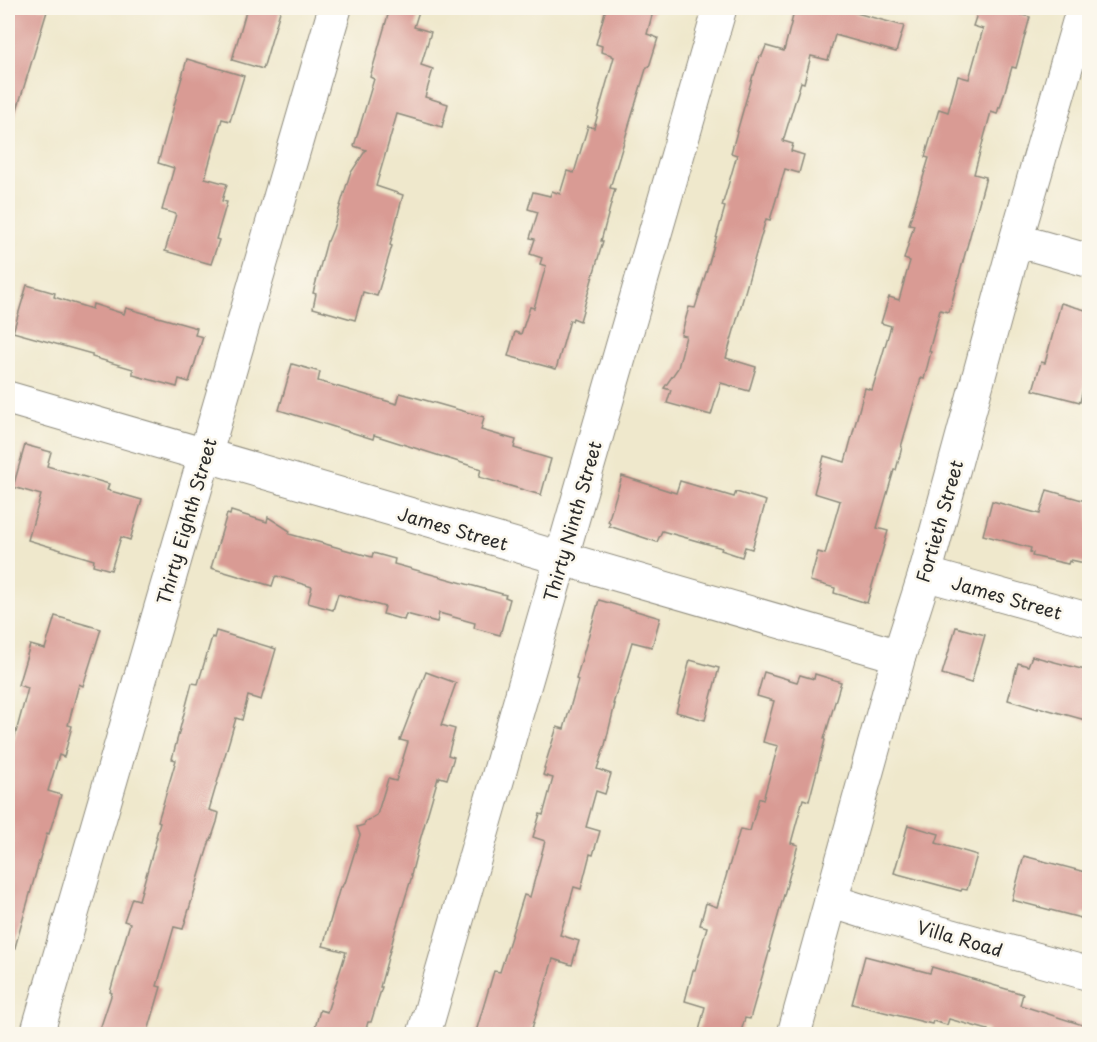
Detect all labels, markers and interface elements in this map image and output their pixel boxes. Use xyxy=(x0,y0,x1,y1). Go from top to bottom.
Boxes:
street label: Thirty Eighth Street xyxy=(149,435,223,607)
street label: Thirty Ninth Street xyxy=(536,438,608,604)
street label: Fortieth Street xyxy=(909,457,969,585)
street label: James Street xyxy=(395,499,511,557)
street label: James Street xyxy=(949,568,1065,626)
street label: Villa Road xyxy=(914,913,1006,963)

